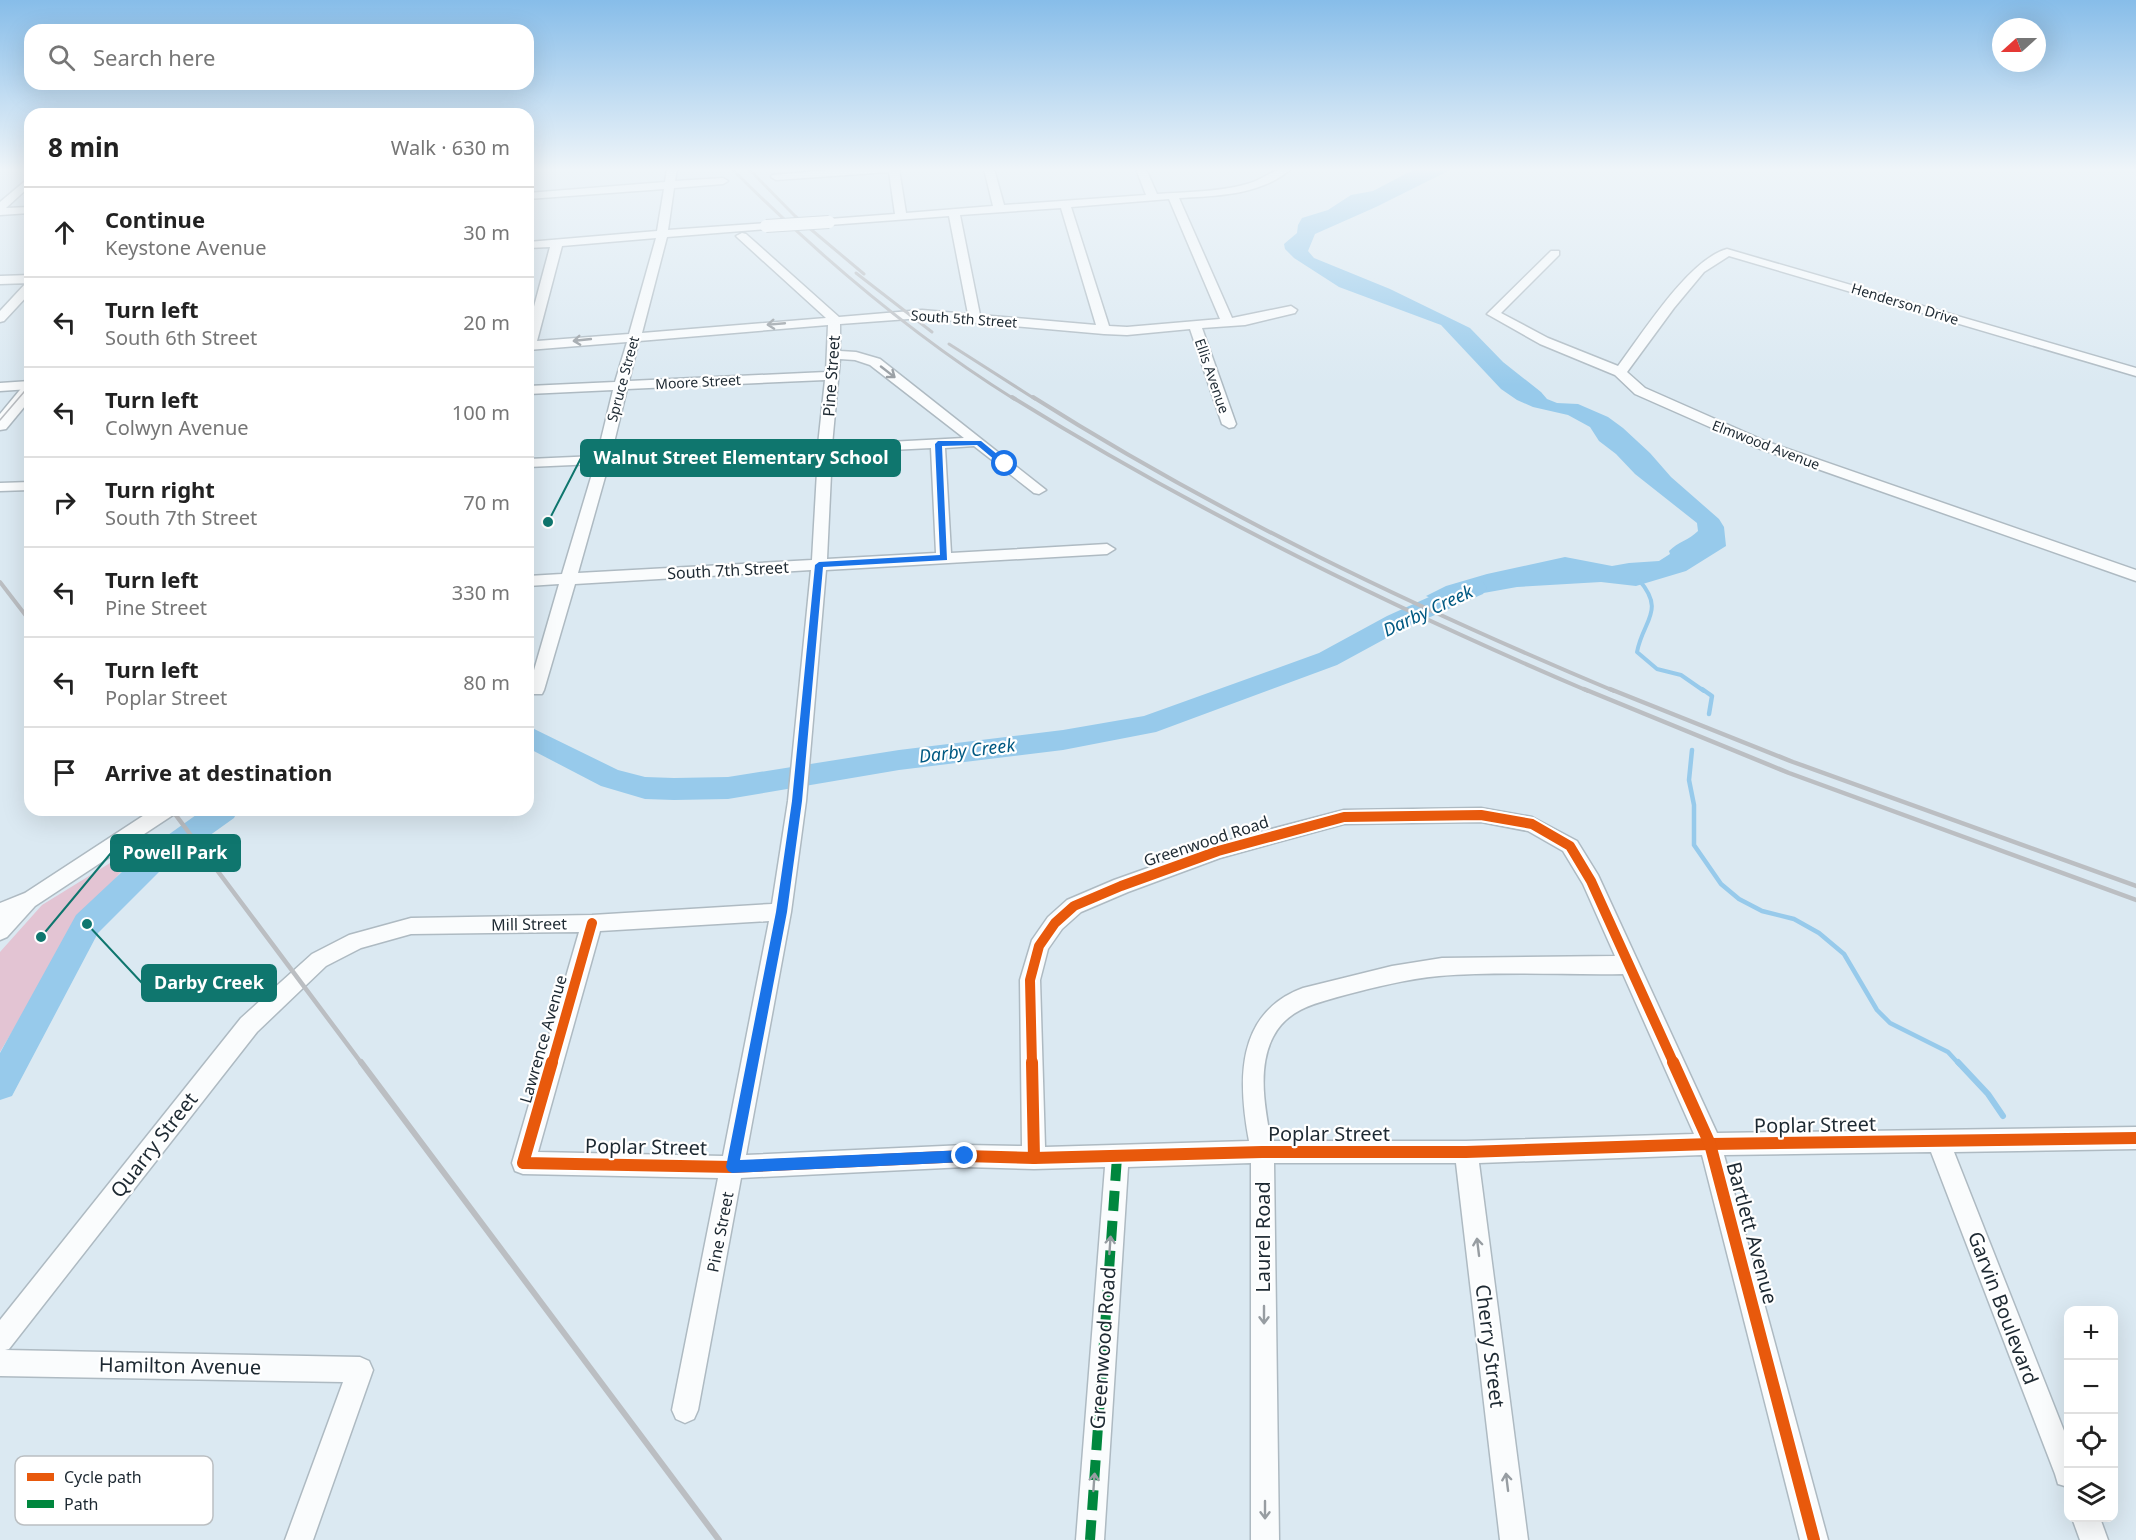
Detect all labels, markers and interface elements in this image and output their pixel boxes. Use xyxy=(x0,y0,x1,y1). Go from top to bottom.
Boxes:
north arrow xyxy=(1992,18,2046,72)
search box xyxy=(24,24,534,90)
icon: search xyxy=(45,41,78,74)
text: Search here xyxy=(93,42,215,72)
text: 8 min xyxy=(48,129,120,165)
text: Walk · 630 m xyxy=(391,134,510,161)
text: Continue xyxy=(105,204,205,234)
icon: ahead xyxy=(48,216,81,249)
text: 30 m xyxy=(463,219,510,246)
text: Keystone Avenue xyxy=(105,234,266,261)
street label: Henderson Drive xyxy=(1849,278,1961,329)
text: Turn left xyxy=(105,294,199,324)
street label: South 5th Street xyxy=(910,305,1018,332)
icon: left xyxy=(48,306,81,339)
text: 20 m xyxy=(463,309,510,336)
one-way arrow xyxy=(767,319,787,330)
text: South 6th Street xyxy=(105,324,257,351)
street label: Spruce Street xyxy=(602,334,643,424)
street label: Pine Street xyxy=(817,334,845,417)
one-way arrow xyxy=(572,335,592,346)
street label: Ellis Avenue xyxy=(1191,336,1234,416)
one-way arrow xyxy=(880,366,896,379)
street label: Moore Street xyxy=(655,370,741,393)
text: Turn left xyxy=(105,384,199,414)
icon: left xyxy=(48,396,81,429)
text: 100 m xyxy=(452,399,510,426)
text: Colwyn Avenue xyxy=(105,414,249,441)
street label: Elmwood Avenue xyxy=(1710,415,1823,474)
callout: Walnut Street Elementary School xyxy=(581,440,900,476)
text: Walnut Street Elementary School xyxy=(593,445,889,469)
route start xyxy=(991,450,1017,476)
text: Turn right xyxy=(105,474,215,504)
icon: right xyxy=(48,486,81,519)
text: 70 m xyxy=(463,489,510,516)
text: South 7th Street xyxy=(105,504,257,531)
street label: South 7th Street xyxy=(667,556,790,584)
text: Turn left xyxy=(105,564,199,594)
icon: left xyxy=(48,576,81,609)
water label: Darby Creek xyxy=(1379,578,1477,641)
text: 330 m xyxy=(452,579,510,606)
text: Pine Street xyxy=(105,594,207,621)
text: Turn left xyxy=(105,654,199,684)
icon: left xyxy=(48,666,81,699)
text: 80 m xyxy=(463,669,510,696)
text: Poplar Street xyxy=(105,684,227,711)
water label: Darby Creek xyxy=(917,732,1017,768)
icon: arrive xyxy=(48,756,81,789)
text: Arrive at destination xyxy=(105,757,332,787)
street label: Greenwood Road xyxy=(1141,810,1271,872)
callout: Powell Park xyxy=(111,835,240,871)
text: Powell Park xyxy=(123,840,228,864)
street label: Mill Street xyxy=(491,912,567,936)
callout: Darby Creek xyxy=(142,965,276,1001)
text: Darby Creek xyxy=(154,970,265,994)
street label: Lawrence Avenue xyxy=(514,972,572,1106)
street label: Quarry Street xyxy=(104,1086,203,1203)
street label: Poplar Street xyxy=(1754,1110,1876,1139)
street label: Poplar Street xyxy=(1268,1120,1390,1147)
street label: Poplar Street xyxy=(585,1132,707,1161)
route end xyxy=(951,1142,977,1168)
street label: Bartlett Avenue xyxy=(1721,1159,1784,1307)
street label: Laurel Road xyxy=(1249,1181,1276,1293)
street label: Pine Street xyxy=(701,1190,739,1274)
street label: Garvin Boulevard xyxy=(1962,1227,2045,1388)
one-way arrow xyxy=(1105,1236,1116,1256)
one-way arrow xyxy=(1472,1237,1483,1257)
street label: Greenwood Road xyxy=(1083,1266,1122,1430)
street label: Cherry Street xyxy=(1470,1283,1511,1409)
one-way arrow xyxy=(1258,1305,1269,1325)
map controls xyxy=(2064,1306,2118,1522)
button: + xyxy=(2064,1306,2118,1360)
street label: Hamilton Avenue xyxy=(99,1351,261,1380)
button: − xyxy=(2064,1360,2118,1414)
button: locate xyxy=(2064,1414,2118,1468)
legend xyxy=(15,1456,213,1525)
text: Cycle path xyxy=(64,1466,142,1488)
button: layers xyxy=(2064,1468,2118,1522)
one-way arrow xyxy=(1089,1472,1100,1492)
one-way arrow xyxy=(1501,1473,1512,1492)
text: Path xyxy=(64,1493,98,1515)
one-way arrow xyxy=(1259,1500,1271,1520)

